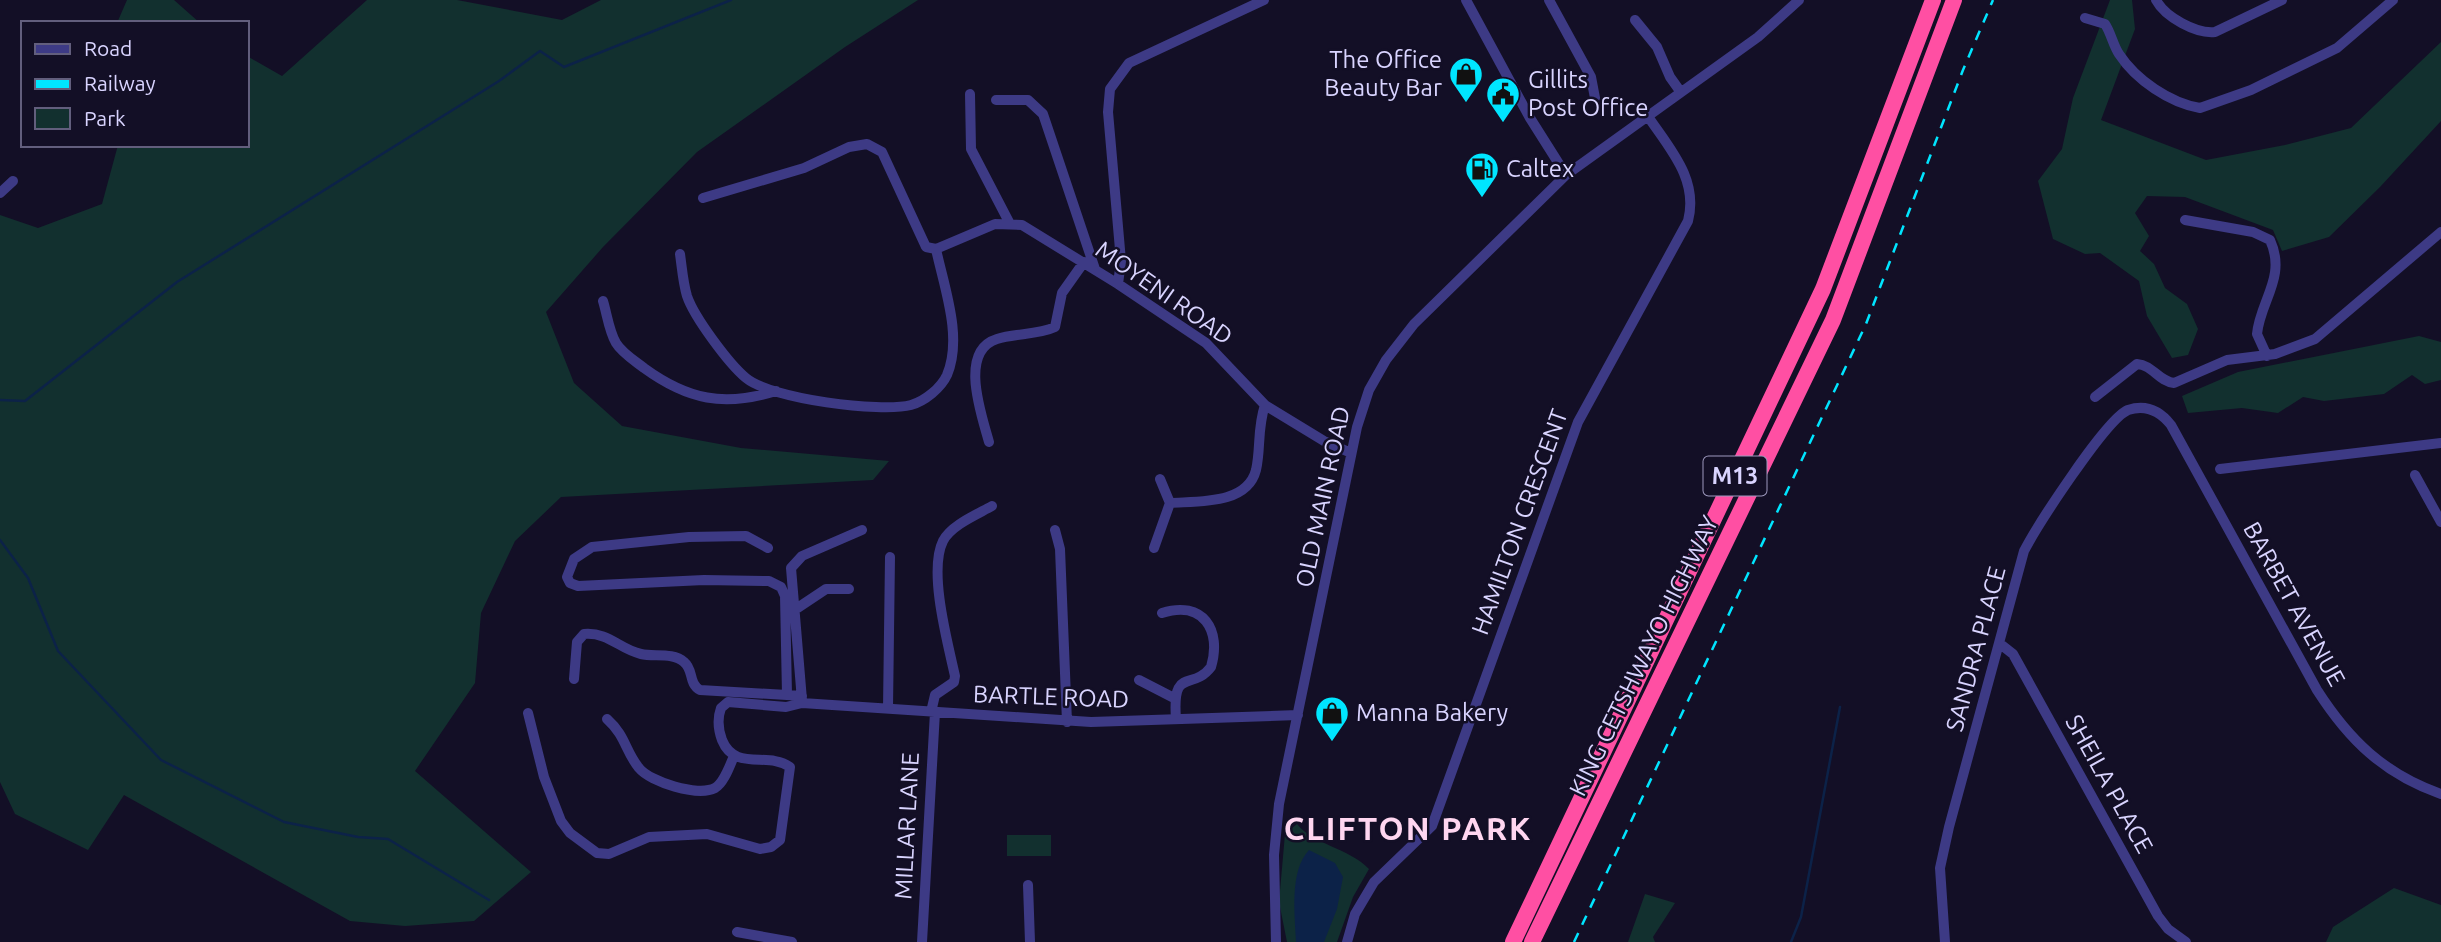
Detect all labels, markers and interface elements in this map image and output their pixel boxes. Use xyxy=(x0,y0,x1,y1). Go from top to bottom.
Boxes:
legend xyxy=(21,21,248,147)
text: Road xyxy=(84,36,132,60)
place label: The Office Beauty Bar xyxy=(1324,46,1442,101)
shop icon: The Office Beauty Bar xyxy=(1447,55,1485,104)
place label: Gillits Post Office xyxy=(1528,66,1649,121)
text: Railway xyxy=(84,71,156,95)
public building icon: Gillits Post Office xyxy=(1484,75,1522,124)
text: Park xyxy=(84,106,126,130)
fuel station icon: Caltex xyxy=(1463,150,1501,199)
place label: Caltex xyxy=(1506,155,1574,182)
street label: MOYENI ROAD xyxy=(1091,235,1238,350)
street label: OLD MAIN ROAD xyxy=(1290,404,1355,590)
street label: HAMILTON CRESCENT xyxy=(1466,406,1573,638)
road number: M13 xyxy=(1704,456,1766,496)
street label: KING CETSHWAYO HIGHWAY xyxy=(1564,511,1723,800)
street label: BARBET AVENUE xyxy=(2238,517,2351,691)
street label: SANDRA PLACE xyxy=(1941,563,2011,734)
street label: BARTLE ROAD xyxy=(973,680,1130,713)
shop icon: Manna Bakery xyxy=(1313,694,1351,743)
place label: Manna Bakery xyxy=(1356,699,1509,726)
street label: SHEILA PLACE xyxy=(2060,710,2158,858)
street label: MILLAR LANE xyxy=(889,752,924,900)
district label: CLIFTON PARK xyxy=(1284,810,1532,846)

